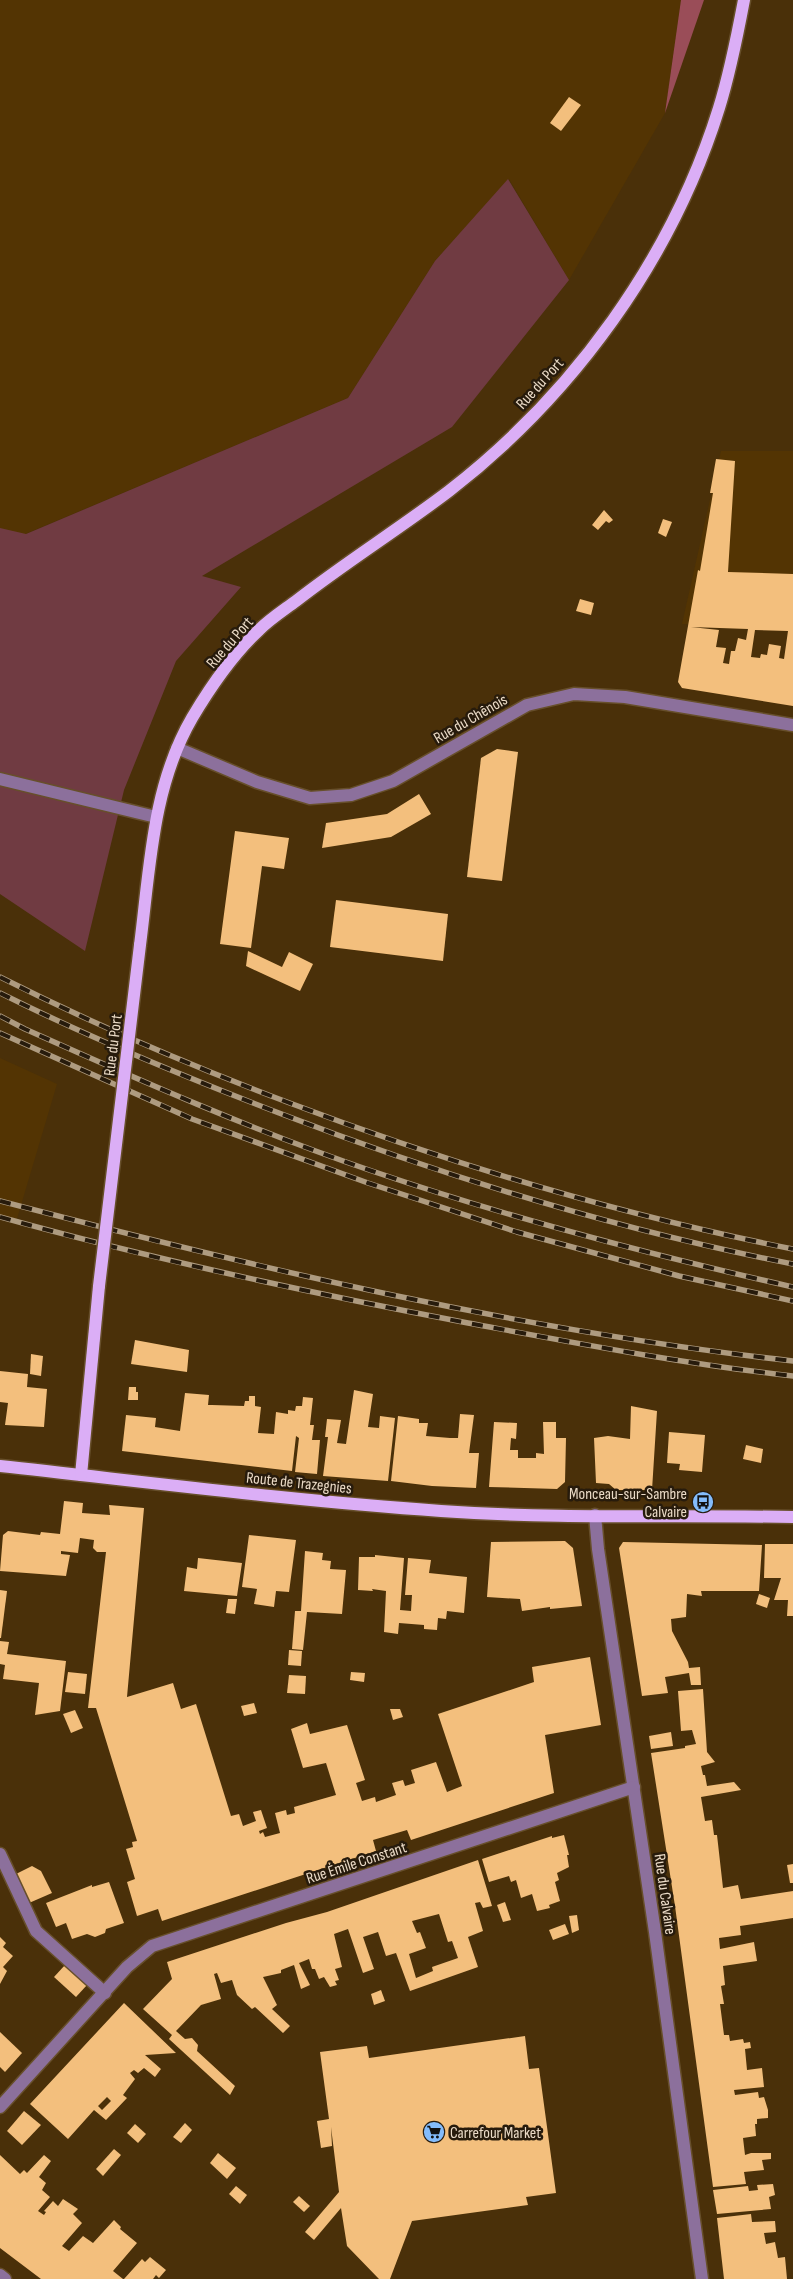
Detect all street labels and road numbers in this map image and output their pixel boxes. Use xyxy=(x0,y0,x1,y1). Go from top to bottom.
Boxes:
street label: Rue du Port xyxy=(512,355,568,413)
street label: Rue du Port xyxy=(203,613,258,673)
street label: Rue du Chênois xyxy=(430,690,511,748)
street label: Rue du Port xyxy=(100,1013,127,1077)
street label: Route de Trazegnies xyxy=(245,1469,353,1499)
street label: Rue Émile Constant xyxy=(304,1838,409,1889)
street label: Rue du Calvaire xyxy=(649,1853,680,1936)

